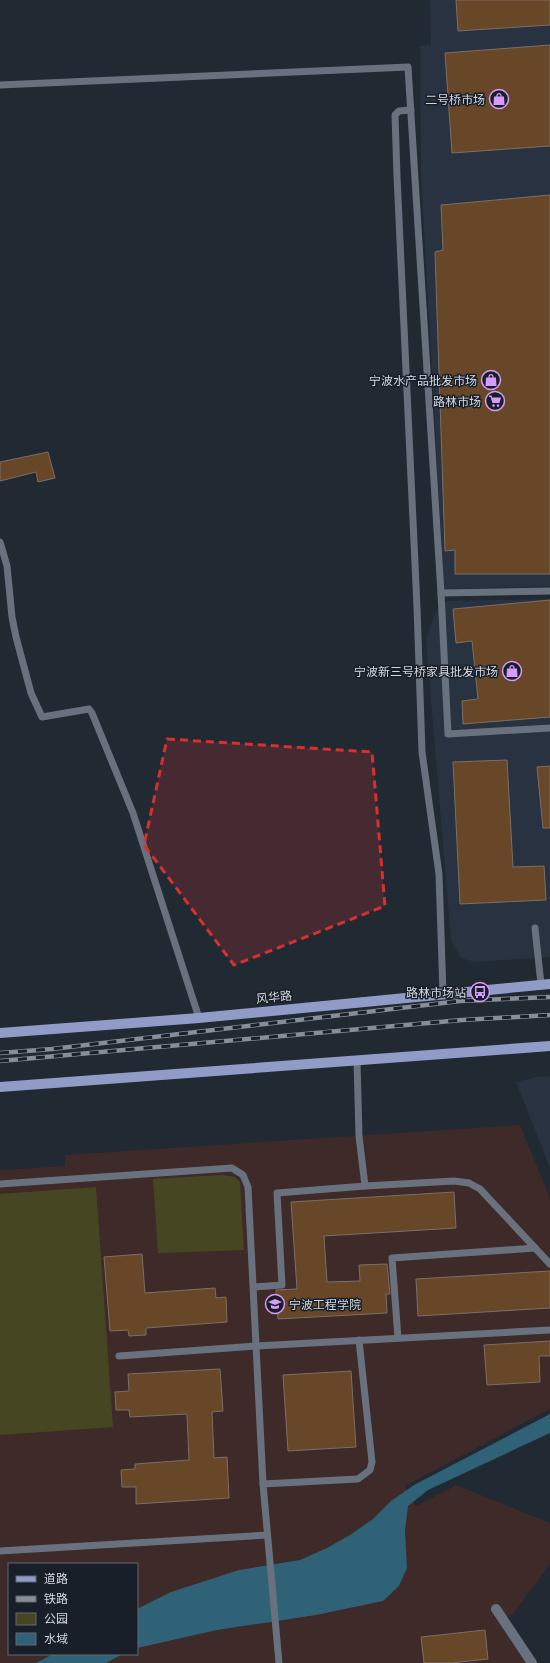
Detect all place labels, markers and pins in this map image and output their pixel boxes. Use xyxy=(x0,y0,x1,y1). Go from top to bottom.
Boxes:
shop icon: 二号桥市场 xyxy=(488,88,510,110)
place label: 二号桥市场 xyxy=(425,92,485,107)
shop icon: 宁波水产品批发市场 xyxy=(480,369,502,391)
place label: 宁波水产品批发市场 xyxy=(369,373,477,388)
supermarket icon: 路林市场 xyxy=(484,390,506,412)
place label: 路林市场 xyxy=(433,394,481,409)
shop icon: 宁波新三号桥家具批发市场 xyxy=(501,660,523,682)
place label: 宁波新三号桥家具批发市场 xyxy=(354,664,498,679)
bus stop icon: 路林市场站 xyxy=(469,981,491,1003)
place label: 路林市场站 xyxy=(406,985,466,1000)
school or university icon: 宁波工程学院 xyxy=(264,1293,286,1315)
place label: 宁波工程学院 xyxy=(289,1297,361,1312)

